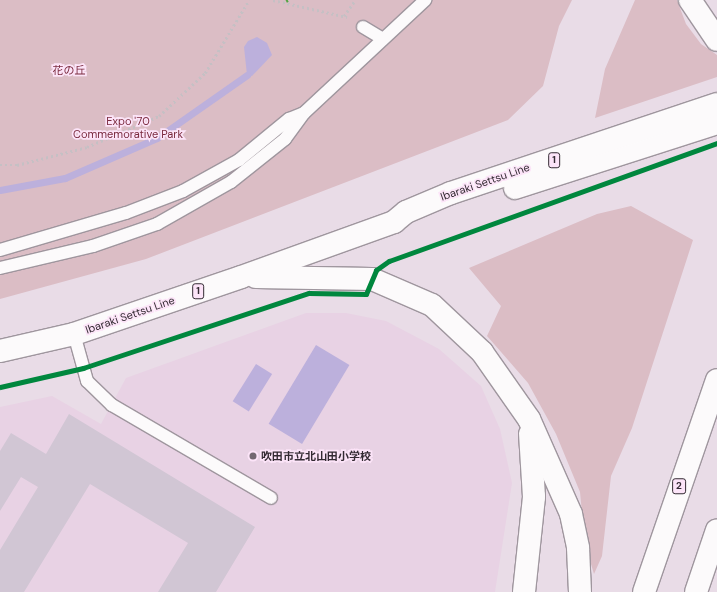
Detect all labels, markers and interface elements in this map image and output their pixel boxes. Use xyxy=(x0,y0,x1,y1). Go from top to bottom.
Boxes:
park label: 花の丘 xyxy=(53,63,85,77)
park label: Expo '70 Commemorative Park xyxy=(73,115,183,141)
road number: 1 xyxy=(548,152,560,168)
street label: Ibaraki Settsu Line xyxy=(439,161,531,203)
road number: 1 xyxy=(192,283,204,299)
street label: Ibaraki Settsu Line xyxy=(84,294,176,336)
place label: 吹田市立北山田小学校 xyxy=(261,449,371,463)
marker: 吹田市立北山田小学校 xyxy=(248,451,258,461)
road number: 2 xyxy=(672,478,686,494)

